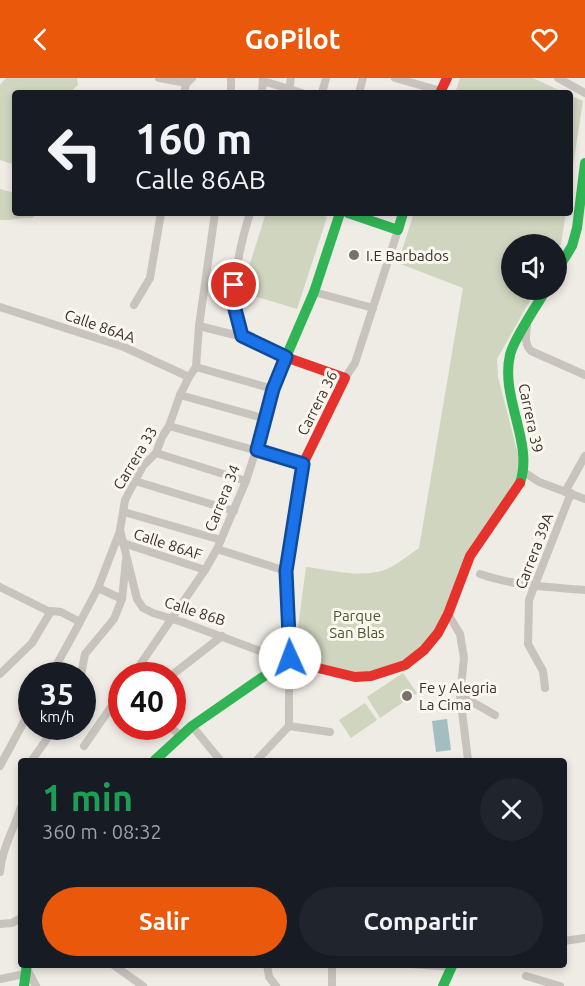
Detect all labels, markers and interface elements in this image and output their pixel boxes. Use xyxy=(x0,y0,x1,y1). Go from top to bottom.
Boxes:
icon: back xyxy=(24,23,57,56)
icon: heart xyxy=(528,23,561,56)
text: GoPilot xyxy=(245,24,340,54)
icon: left xyxy=(36,114,114,192)
text: 160 m xyxy=(135,115,252,162)
text: Calle 86AB xyxy=(135,164,266,194)
map controls xyxy=(501,234,567,300)
button: sound xyxy=(501,234,567,300)
place label: I.E Barbados xyxy=(366,247,449,264)
marker: I.E Barbados xyxy=(347,248,361,262)
pin xyxy=(208,259,259,310)
icon: arrive xyxy=(217,268,250,301)
street label: Calle 86AA xyxy=(63,306,138,346)
street label: Carrera 36 xyxy=(293,368,341,438)
street label: Carrera 39 xyxy=(515,382,547,454)
street label: Carrera 33 xyxy=(110,423,160,493)
street label: Carrera 34 xyxy=(201,462,243,534)
street label: Carrera 39A xyxy=(512,510,556,591)
street label: Calle 86AF xyxy=(132,525,205,563)
street label: Calle 86B xyxy=(162,593,228,629)
park label: Parque San Blas xyxy=(329,607,385,641)
position arrow xyxy=(258,626,322,690)
speed limit sign: 40 xyxy=(108,662,186,740)
text: 35 xyxy=(40,677,74,711)
place label: Fe y Alegria La Cima xyxy=(419,679,497,713)
marker: Fe y Alegria La Cima xyxy=(400,689,414,703)
text: km/h xyxy=(40,708,74,725)
text: 1 min xyxy=(42,777,133,818)
button: close xyxy=(480,778,543,841)
text: 360 m · 08:32 xyxy=(42,820,162,843)
button: Salir xyxy=(42,887,287,956)
button: Compartir xyxy=(299,887,543,956)

